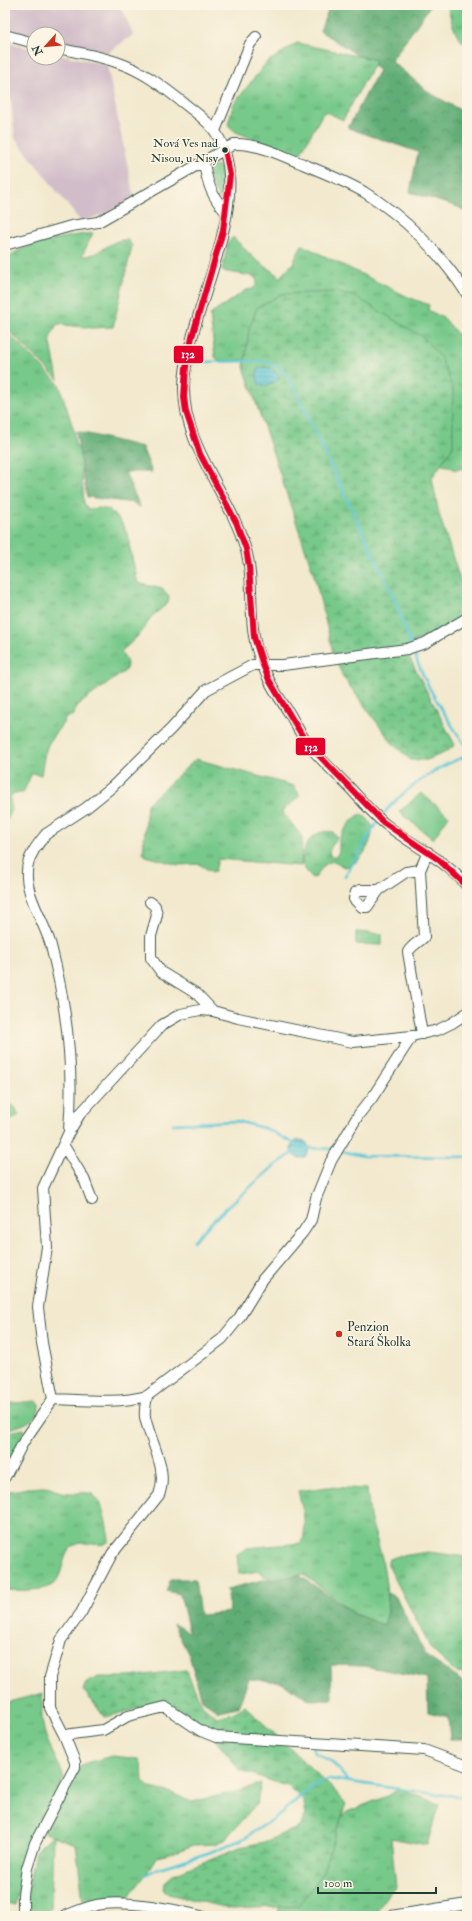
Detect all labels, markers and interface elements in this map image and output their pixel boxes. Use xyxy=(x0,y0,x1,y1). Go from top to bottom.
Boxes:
north arrow xyxy=(26,26,66,66)
text: N xyxy=(29,42,46,59)
place label: Nová Ves nad Nisou, u Nisy xyxy=(151,136,219,166)
marker: Nová Ves nad Nisou, u Nisy xyxy=(220,145,230,155)
line badge: 132 xyxy=(173,345,204,364)
text: 132 xyxy=(181,348,195,361)
line badge: 132 xyxy=(295,737,326,756)
text: 132 xyxy=(304,741,318,754)
place label: Penzion Stará Školka xyxy=(347,1319,412,1350)
marker: Penzion Stará Školka xyxy=(334,1329,344,1339)
scale bar xyxy=(318,1869,436,1895)
text: 100 m xyxy=(324,1876,353,1891)

